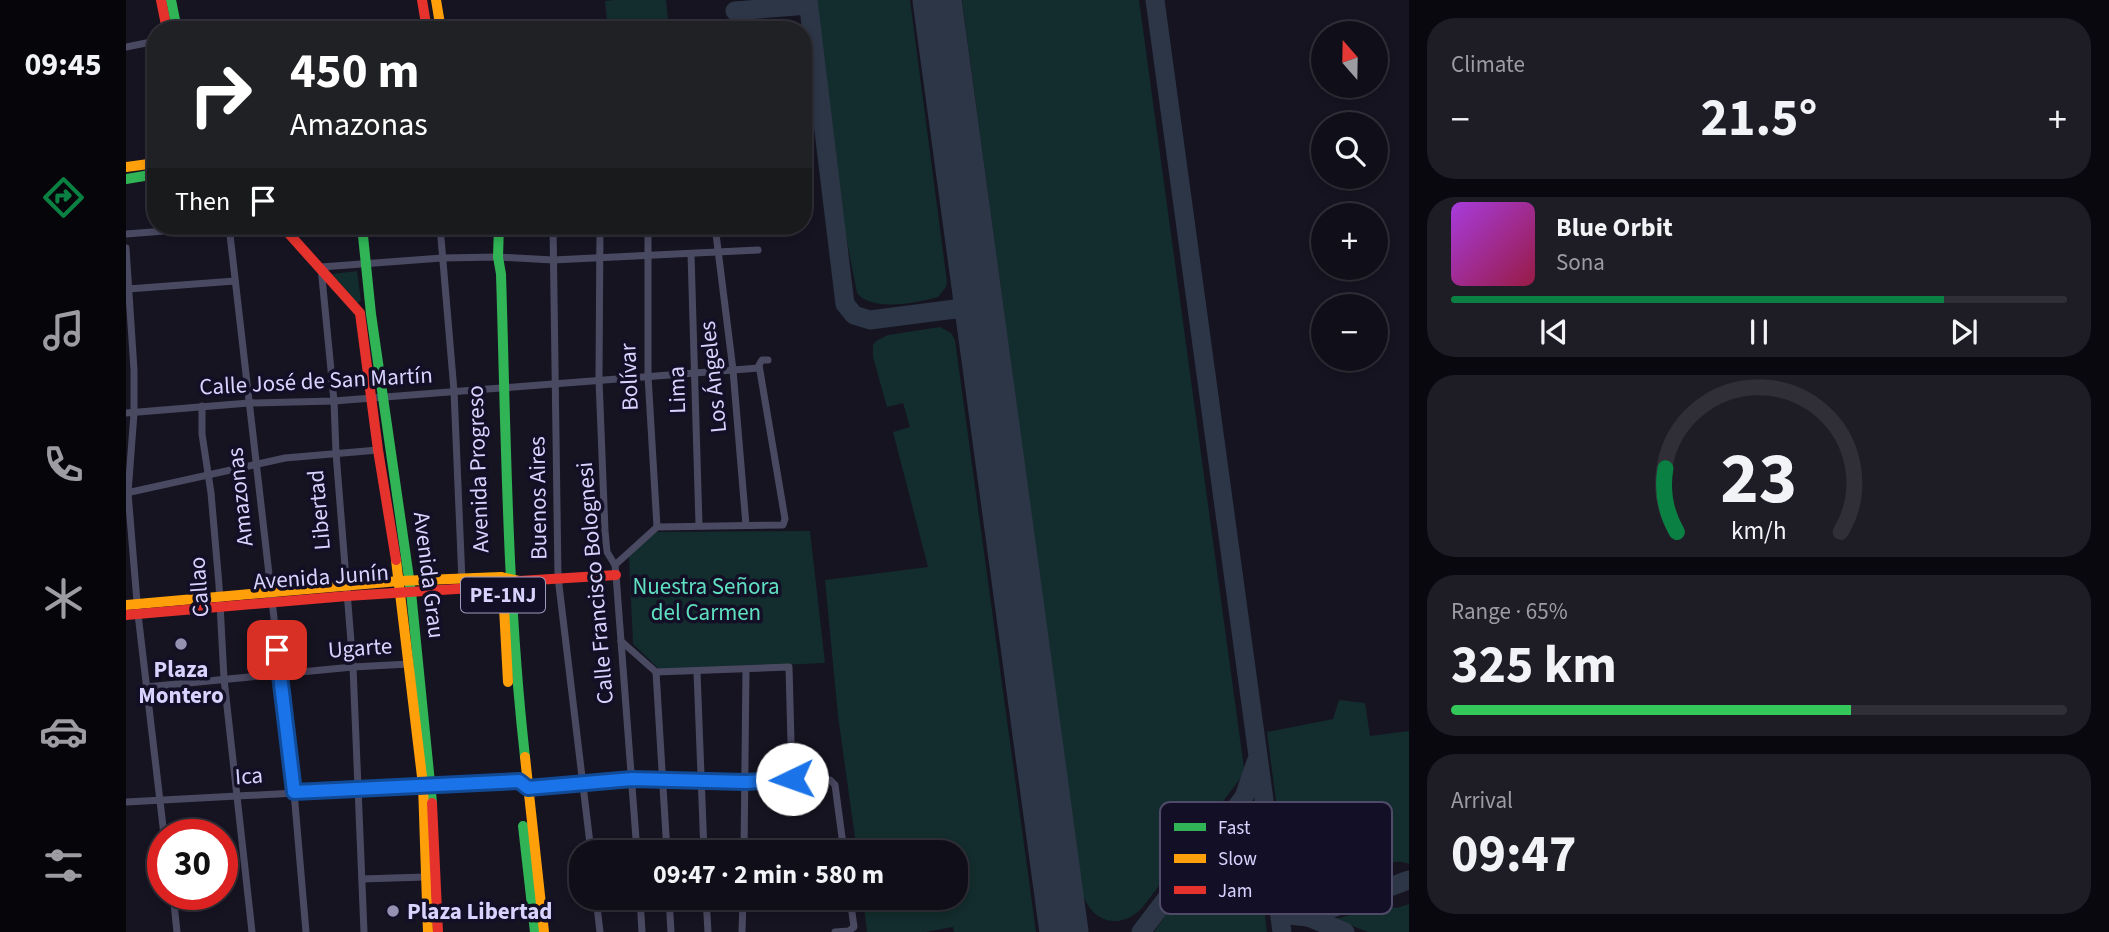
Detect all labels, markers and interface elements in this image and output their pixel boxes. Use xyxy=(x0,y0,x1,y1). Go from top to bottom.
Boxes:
north arrow xyxy=(1311,21,1388,98)
map controls xyxy=(1311,21,1388,371)
text: 450 m xyxy=(290,37,419,107)
text: 09:45 xyxy=(24,42,102,88)
text: Climate xyxy=(1451,48,1525,81)
icon: right xyxy=(175,49,266,140)
text: 21.5° xyxy=(1701,82,1817,156)
text: − xyxy=(1451,93,1470,147)
text: + xyxy=(2048,93,2067,147)
text: Amazonas xyxy=(290,102,428,148)
button: search xyxy=(1311,112,1388,189)
icon: directions xyxy=(39,173,88,222)
icon: arrive xyxy=(244,182,282,220)
text: Then xyxy=(175,183,230,220)
button: + xyxy=(1311,203,1388,280)
text: Blue Orbit xyxy=(1556,209,1673,246)
text: Sona xyxy=(1556,246,1605,279)
button: − xyxy=(1311,294,1388,371)
icon: music xyxy=(39,306,88,355)
icon: previous xyxy=(1535,313,1573,351)
icon: pause xyxy=(1740,313,1778,351)
icon: next xyxy=(1945,313,1983,351)
street label: Los Ángeles xyxy=(691,319,735,435)
street label: Bolívar xyxy=(611,342,647,411)
street label: Calle José de San Martín xyxy=(198,358,434,404)
street label: Lima xyxy=(660,366,694,414)
street label: Avenida Progreso xyxy=(459,385,497,553)
text: 23 xyxy=(1721,427,1797,531)
street label: Buenos Aires xyxy=(520,436,556,560)
icon: phone xyxy=(39,440,88,489)
street label: Amazonas xyxy=(218,446,262,548)
street label: Calle Francisco Bolognesi xyxy=(568,461,622,705)
street label: Libertad xyxy=(299,468,339,552)
street label: Avenida Grau xyxy=(405,510,453,640)
text: km/h xyxy=(1731,513,1787,549)
street label: Callao xyxy=(180,556,218,618)
street label: Avenida Junín xyxy=(252,556,390,598)
park label: Nuestra Señora del Carmen xyxy=(632,570,780,629)
icon: climate xyxy=(39,574,88,623)
road number: PE-1NJ xyxy=(461,578,545,612)
text: Range · 65% xyxy=(1451,595,1568,628)
pin xyxy=(247,620,307,680)
street label: Ugarte xyxy=(327,629,393,667)
text: 325 km xyxy=(1451,629,1617,703)
icon: arrive xyxy=(258,631,296,669)
marker: Plaza Montero xyxy=(173,636,189,652)
place label: Plaza Montero xyxy=(138,653,224,712)
icon: car xyxy=(39,707,88,756)
position arrow xyxy=(755,742,829,816)
street label: Ica xyxy=(234,759,264,793)
text: Arrival xyxy=(1451,784,1513,817)
legend xyxy=(1160,802,1392,914)
text: Fast xyxy=(1218,815,1251,842)
text: 09:47 xyxy=(1451,818,1576,892)
speed limit sign: 30 xyxy=(147,819,238,910)
icon: filters xyxy=(39,841,88,890)
text: Slow xyxy=(1218,846,1257,873)
text: 09:47 · 2 min · 580 m xyxy=(653,856,884,893)
text: Jam xyxy=(1218,878,1252,905)
place label: Plaza Libertad xyxy=(407,895,553,928)
marker: Plaza Libertad xyxy=(385,903,401,919)

